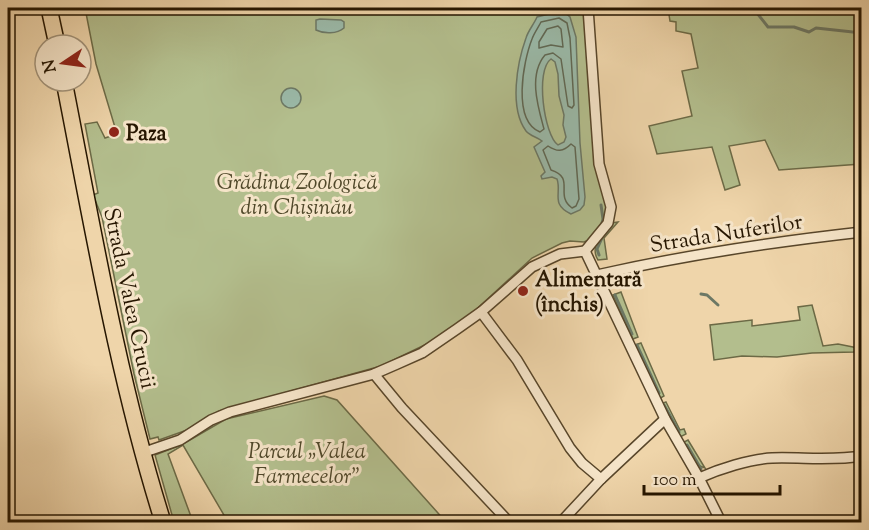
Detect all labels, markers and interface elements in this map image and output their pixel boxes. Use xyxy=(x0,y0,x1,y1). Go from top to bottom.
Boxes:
north arrow xyxy=(33,33,93,93)
text: N xyxy=(38,57,63,75)
place label: Paza xyxy=(126,119,168,151)
marker: Paza xyxy=(107,125,121,139)
park label: Grădina Zoologică din Chișinău xyxy=(216,168,378,225)
street label: Strada Valea Crucii xyxy=(93,205,163,392)
street label: Strada Nuferilor xyxy=(648,207,805,263)
place label: Alimentară (închis) xyxy=(535,265,643,322)
marker: Alimentară (închis) xyxy=(516,284,530,298)
park label: Parcul „Valea Farmecelor” xyxy=(248,437,366,494)
scale bar xyxy=(644,458,780,496)
text: 100 m xyxy=(653,468,697,494)

